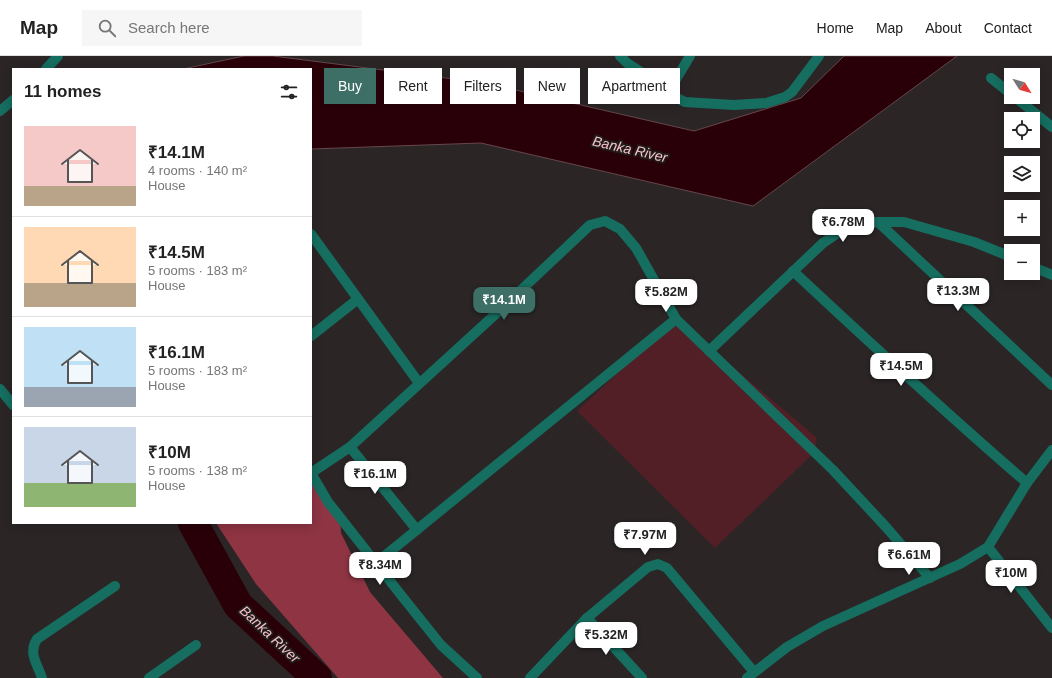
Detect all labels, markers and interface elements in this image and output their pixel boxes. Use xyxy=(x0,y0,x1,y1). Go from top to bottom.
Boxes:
search box xyxy=(82,10,362,46)
text: Map xyxy=(20,17,58,38)
icon: search xyxy=(96,17,118,39)
text: Search here xyxy=(128,19,210,36)
text: Home xyxy=(817,20,854,36)
text: Map xyxy=(876,20,903,36)
text: About xyxy=(925,20,962,36)
text: Contact xyxy=(984,20,1032,36)
chip: Buy xyxy=(324,68,376,104)
chip: Rent xyxy=(384,68,442,104)
chip: Filters xyxy=(450,68,516,104)
chip: New xyxy=(524,68,580,104)
chip: Apartment xyxy=(588,68,680,104)
north arrow xyxy=(1004,68,1040,104)
map controls xyxy=(1004,68,1040,280)
icon: filters xyxy=(278,81,300,103)
text: 11 homes xyxy=(24,82,102,101)
button: locate xyxy=(1004,112,1040,148)
water label: Banka River xyxy=(591,133,670,166)
icon: home xyxy=(56,142,104,190)
text: ₹14.1M xyxy=(148,143,205,162)
button: layers xyxy=(1004,156,1040,192)
text: 4 rooms · 140 m² xyxy=(148,163,247,178)
text: House xyxy=(148,178,186,193)
button: + xyxy=(1004,200,1040,236)
pin: ₹6.78M xyxy=(810,209,876,243)
text: ₹6.78M xyxy=(821,214,865,229)
icon: home xyxy=(56,243,104,291)
text: ₹14.5M xyxy=(148,243,205,262)
button: − xyxy=(1004,244,1040,280)
text: 5 rooms · 183 m² xyxy=(148,263,247,278)
text: House xyxy=(148,278,186,293)
pin: ₹13.3M xyxy=(925,278,991,312)
pin: ₹5.82M xyxy=(633,279,699,313)
text: ₹13.3M xyxy=(936,283,980,298)
text: ₹5.82M xyxy=(644,284,688,299)
pin: ₹14.1M xyxy=(471,287,537,321)
text: ₹14.1M xyxy=(482,292,526,307)
icon: home xyxy=(56,343,104,391)
text: ₹16.1M xyxy=(148,343,205,362)
pin: ₹14.5M xyxy=(868,353,934,387)
text: ₹14.5M xyxy=(879,358,923,373)
text: 5 rooms · 183 m² xyxy=(148,363,247,378)
text: House xyxy=(148,378,186,393)
icon: home xyxy=(56,443,104,491)
text: ₹10M xyxy=(148,443,191,462)
pin: ₹16.1M xyxy=(342,461,408,495)
text: 5 rooms · 138 m² xyxy=(148,463,247,478)
text: ₹16.1M xyxy=(353,466,397,481)
text: House xyxy=(148,478,186,493)
pin: ₹7.97M xyxy=(612,522,678,556)
text: ₹7.97M xyxy=(623,527,667,542)
pin: ₹6.61M xyxy=(876,542,942,576)
text: ₹6.61M xyxy=(887,547,931,562)
pin: ₹8.34M xyxy=(347,552,413,586)
text: ₹8.34M xyxy=(358,557,402,572)
pin: ₹10M xyxy=(987,560,1035,594)
text: ₹10M xyxy=(995,565,1027,580)
water label: Banka River xyxy=(237,602,304,667)
pin: ₹5.32M xyxy=(573,622,639,656)
text: ₹5.32M xyxy=(584,627,628,642)

